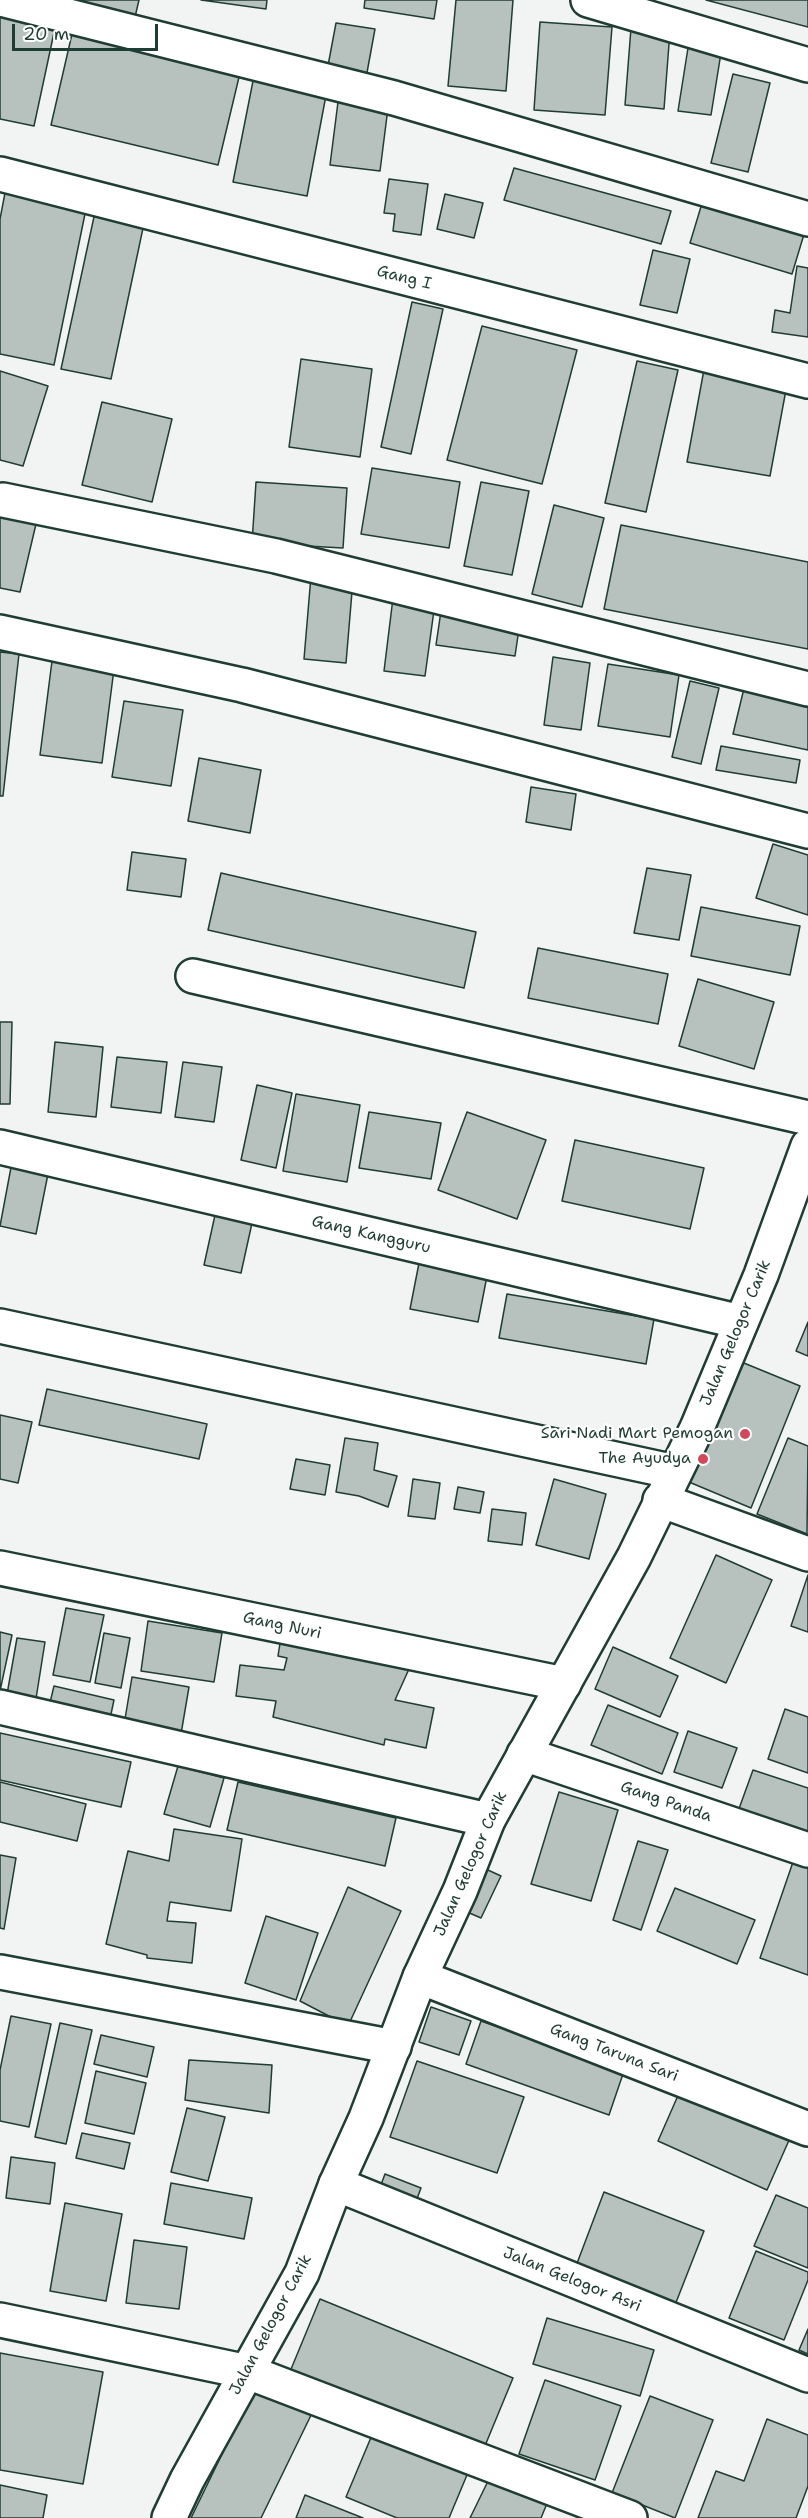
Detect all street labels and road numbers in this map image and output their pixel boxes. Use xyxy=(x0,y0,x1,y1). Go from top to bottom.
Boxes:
street label: Gang I xyxy=(375,262,433,294)
street label: Gang Kangguru xyxy=(310,1212,432,1258)
street label: Jalan Gelogor Carik xyxy=(697,1257,775,1409)
street label: Gang Nuri xyxy=(241,1608,323,1644)
street label: Gang Panda xyxy=(618,1777,714,1827)
street label: Jalan Gelogor Carik xyxy=(430,1789,512,1939)
street label: Gang Taruna Sari xyxy=(547,2020,681,2086)
street label: Jalan Gelogor Asri xyxy=(500,2243,644,2317)
street label: Jalan Gelogor Carik xyxy=(226,2251,316,2399)

